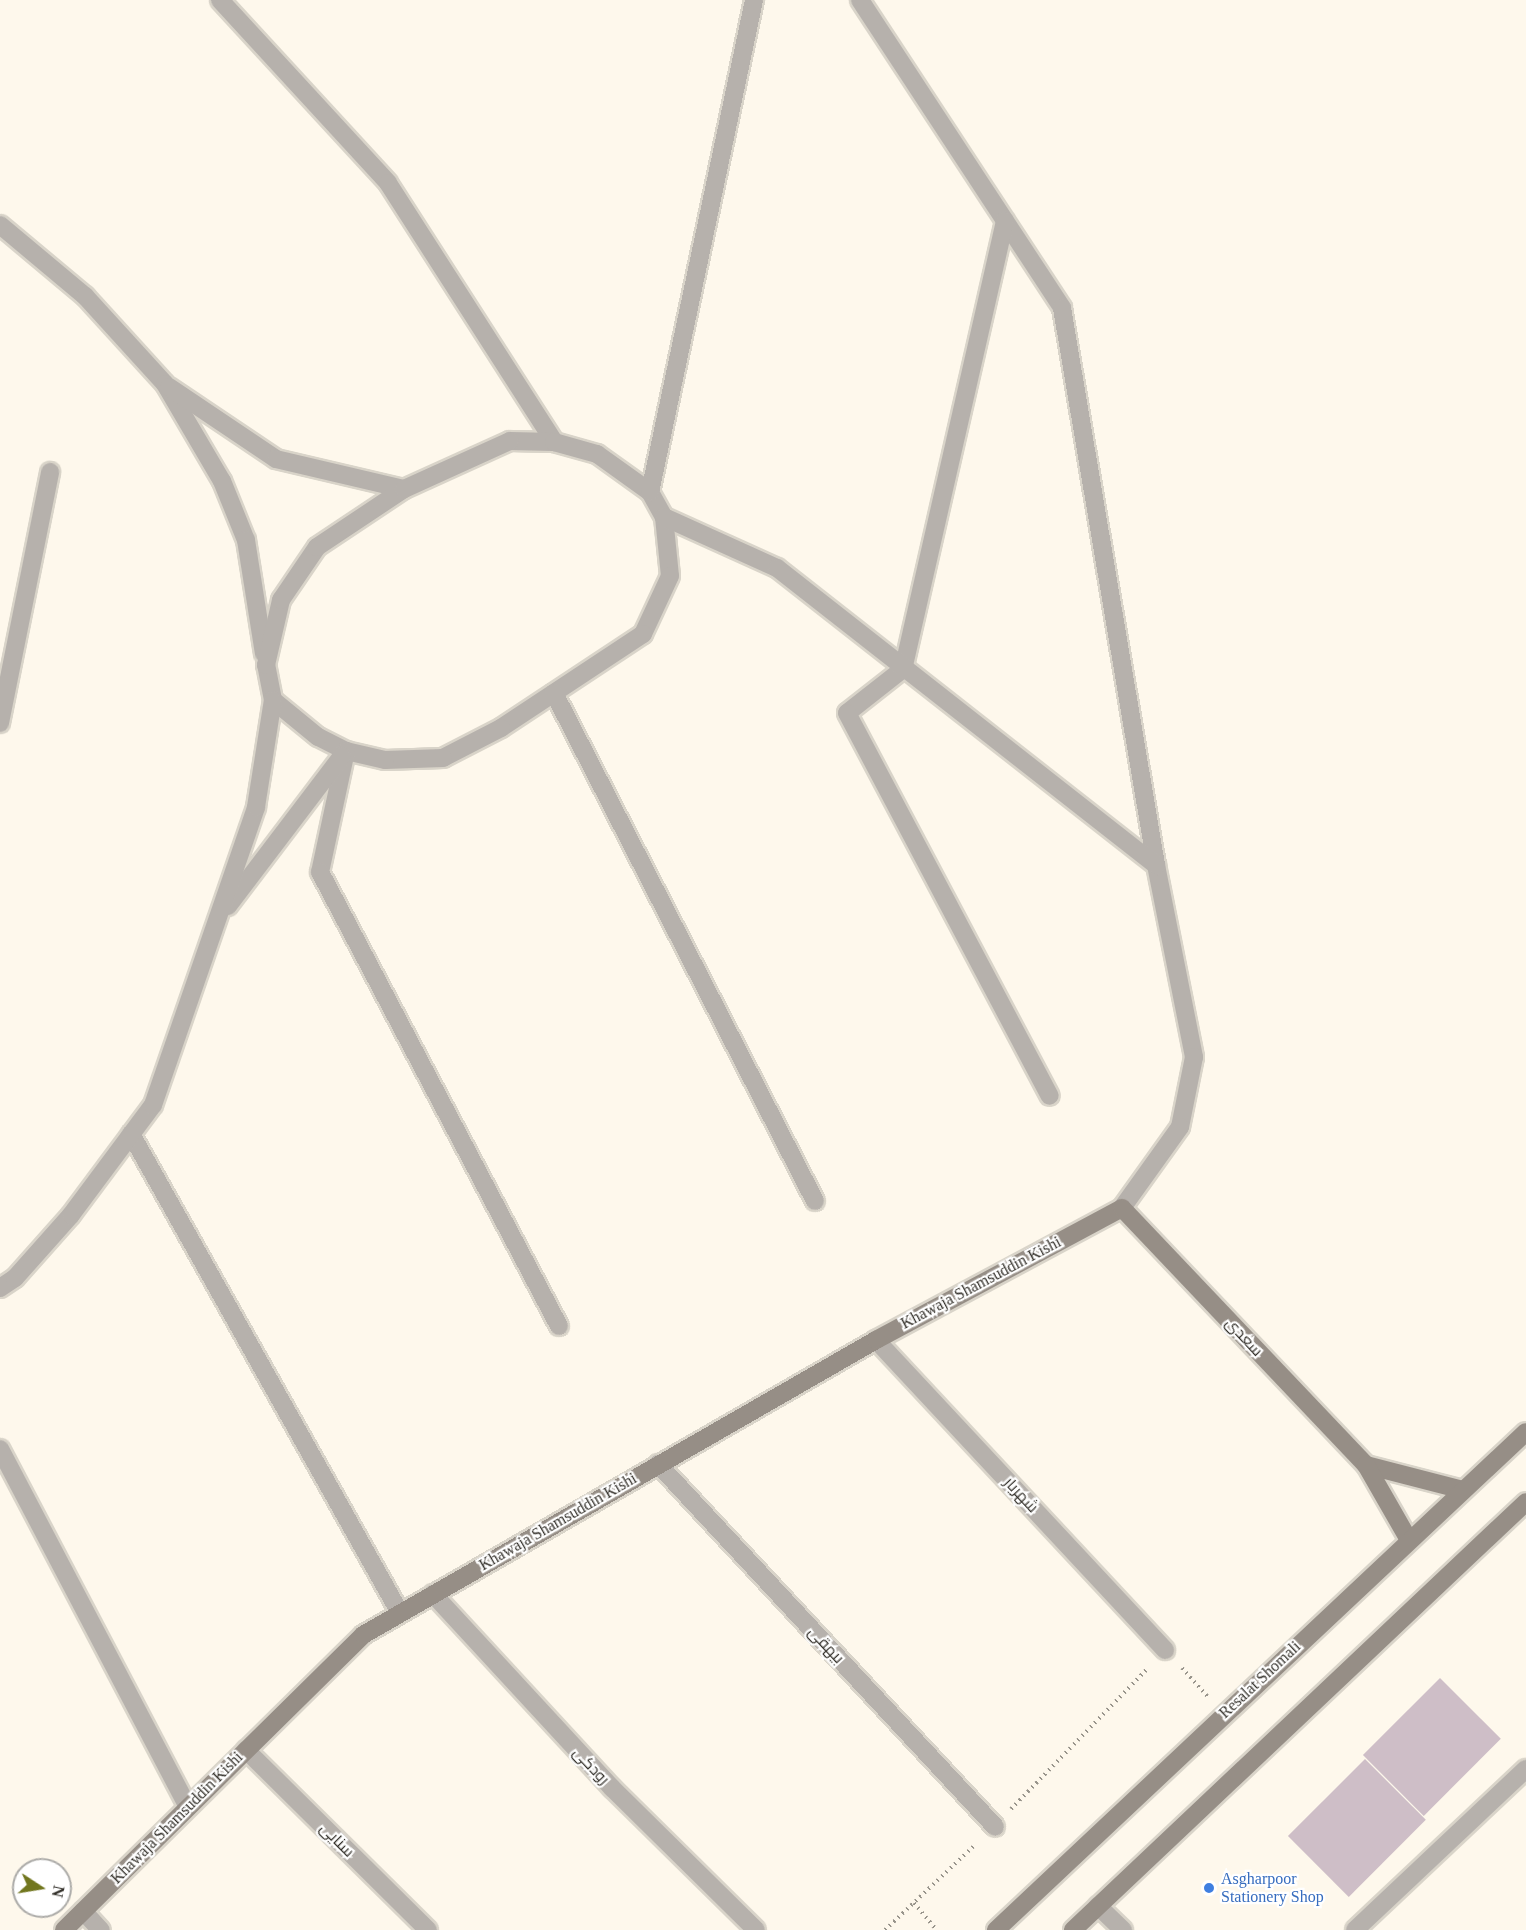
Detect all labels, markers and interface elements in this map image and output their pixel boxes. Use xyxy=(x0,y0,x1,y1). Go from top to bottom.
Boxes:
street label: Khawaja Shamsuddin Kishi xyxy=(898,1233,1064,1333)
street label: سعدی xyxy=(1221,1314,1267,1360)
street label: Khawaja Shamsuddin Kishi xyxy=(476,1469,640,1575)
street label: شهریار xyxy=(1000,1473,1042,1517)
street label: بیهقی xyxy=(804,1622,848,1668)
street label: Resalat Shomali xyxy=(1215,1637,1305,1723)
street label: رودکی xyxy=(569,1743,613,1789)
street label: Khawaja Shamsuddin Kishi xyxy=(107,1748,247,1888)
street label: سنایی xyxy=(316,1819,358,1861)
north arrow xyxy=(12,1858,72,1918)
place label: Asgharpoor Stationery Shop xyxy=(1221,1869,1324,1907)
marker: Asgharpoor Stationery Shop xyxy=(1202,1881,1216,1895)
text: N xyxy=(49,1884,68,1899)

